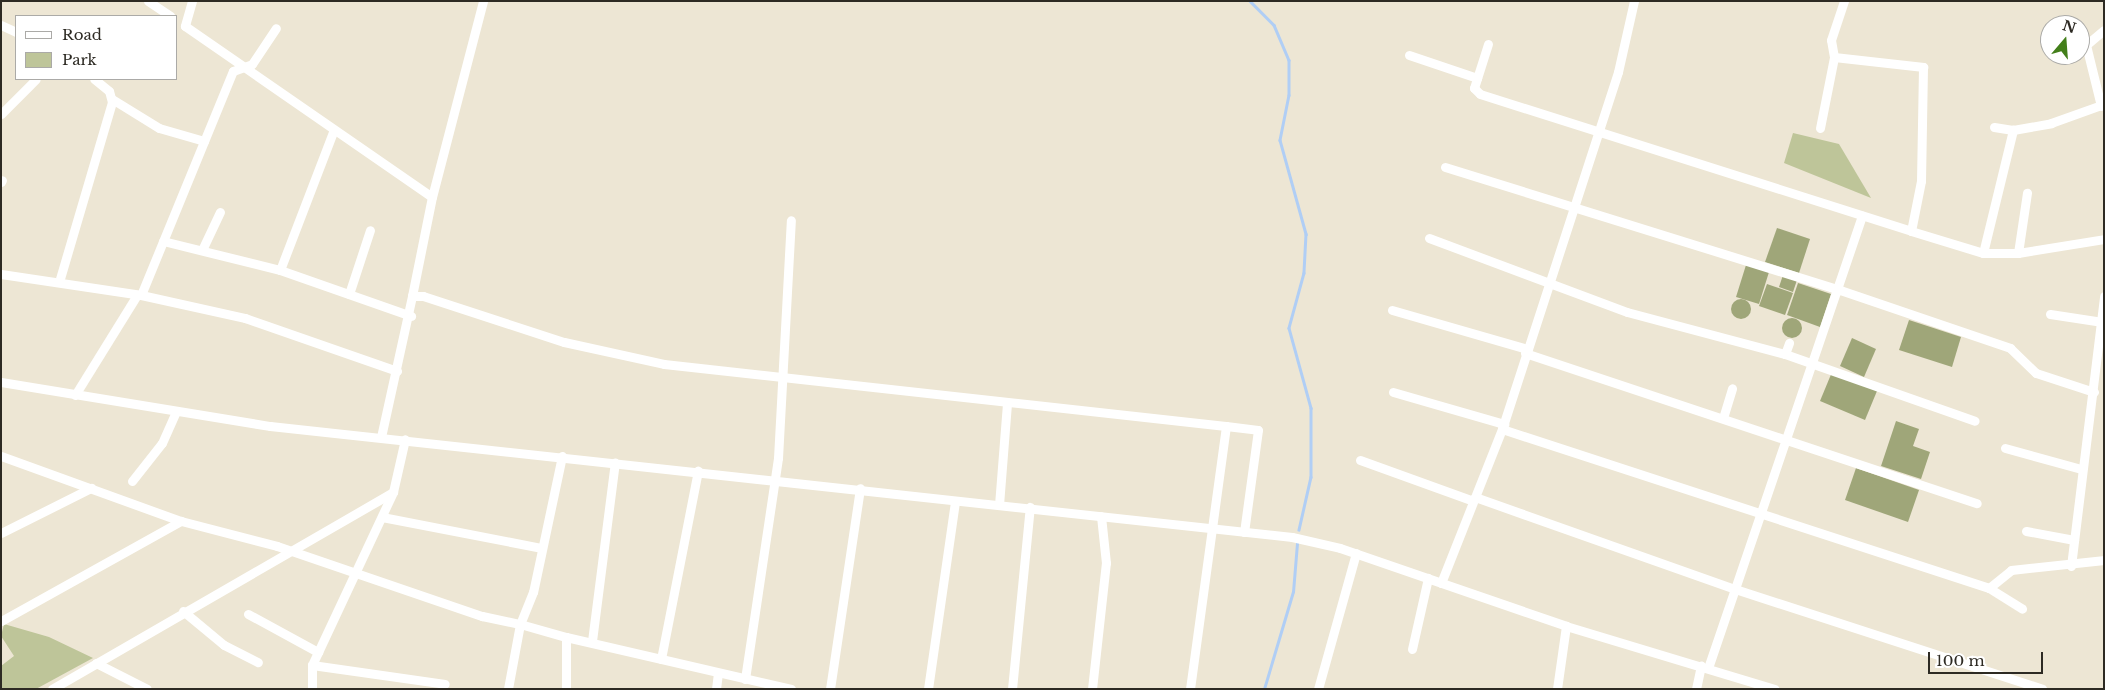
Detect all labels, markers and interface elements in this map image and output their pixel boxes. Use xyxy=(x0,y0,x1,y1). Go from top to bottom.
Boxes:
legend xyxy=(15,15,178,80)
north arrow xyxy=(2040,15,2090,65)
text: N xyxy=(2060,16,2078,37)
text: Road xyxy=(62,25,102,44)
text: Park xyxy=(62,50,97,69)
scale bar xyxy=(1930,642,2045,674)
text: 100 m xyxy=(1936,651,1985,670)

